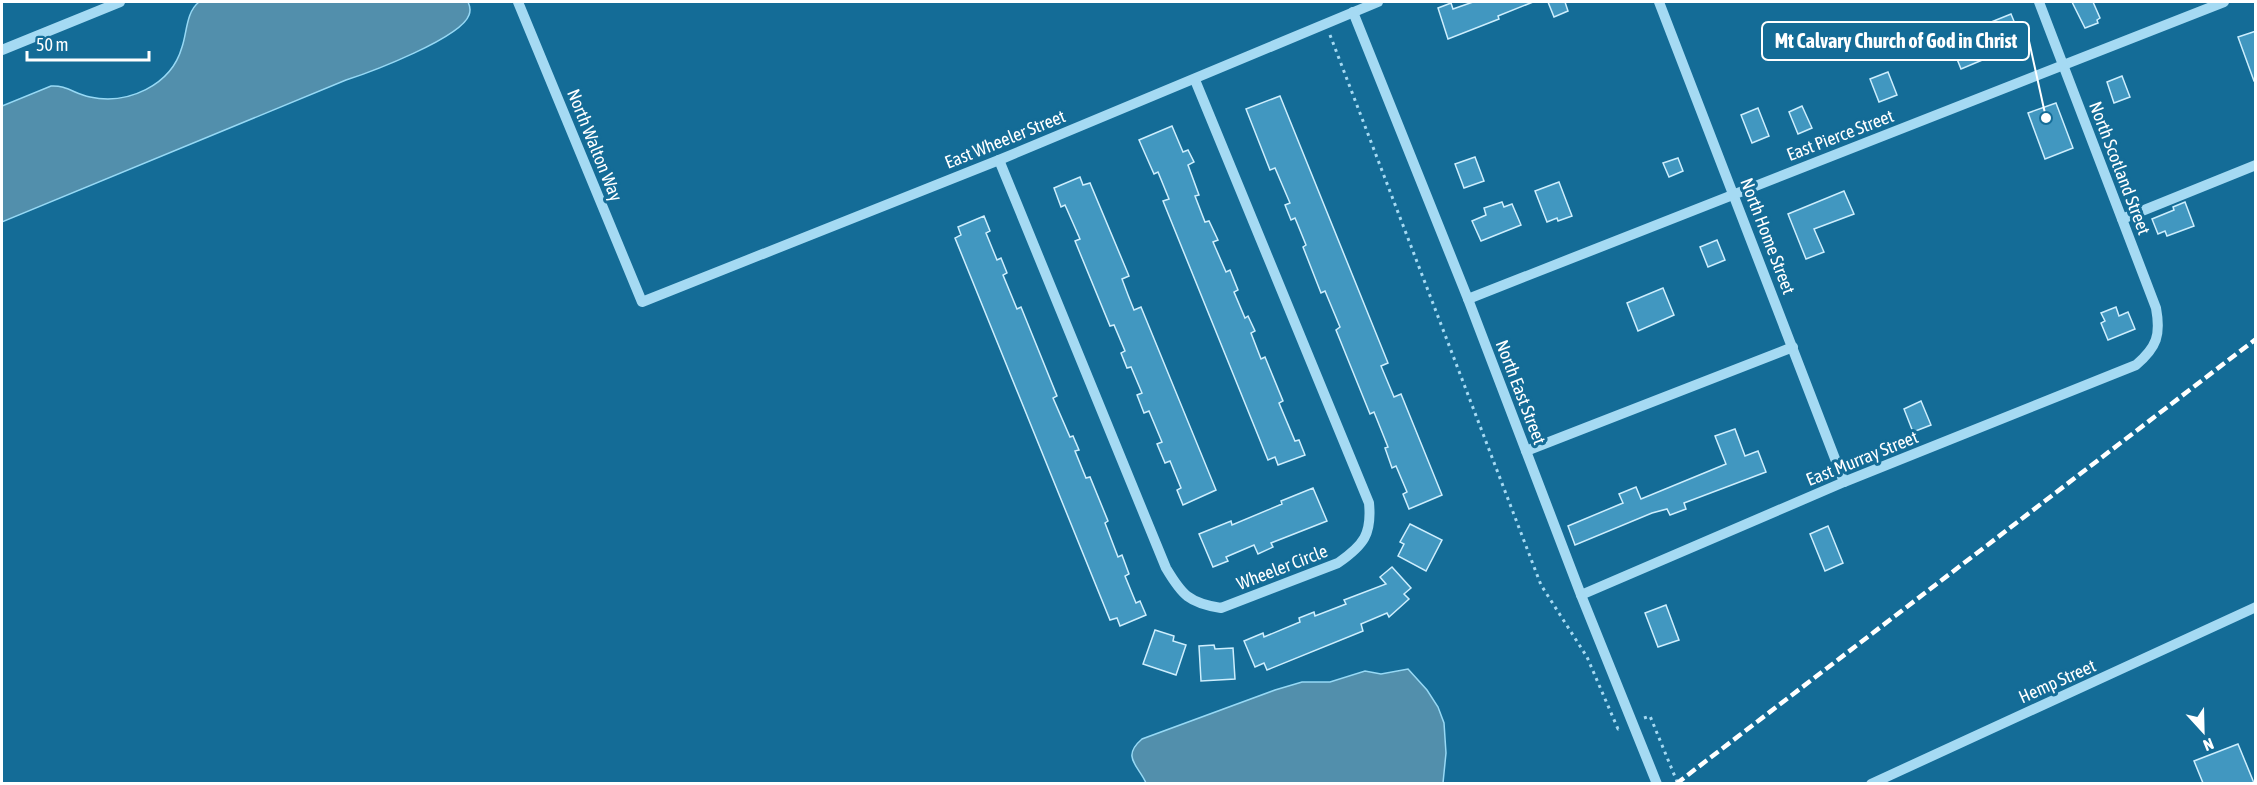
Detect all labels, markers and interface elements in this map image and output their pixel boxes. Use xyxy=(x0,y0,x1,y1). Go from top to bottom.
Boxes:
callout: Mt Calvary Church of God in Christ xyxy=(1762,22,2029,60)
scale bar xyxy=(27,24,148,62)
text: Mt Calvary Church of God in Christ xyxy=(1775,29,2018,52)
text: 50 m xyxy=(36,34,68,55)
street label: North Walton Way xyxy=(563,86,627,204)
street label: North Scotland Street xyxy=(2085,98,2155,238)
street label: East Wheeler Street xyxy=(942,105,1068,173)
street label: East Pierce Street xyxy=(1784,105,1896,165)
street label: North Home Street xyxy=(1736,175,1800,297)
street label: North East Street xyxy=(1491,337,1551,447)
street label: East Murray Street xyxy=(1803,426,1921,490)
street label: Wheeler Circle xyxy=(1234,540,1330,594)
street label: Hemp Street xyxy=(2015,655,2099,707)
north arrow xyxy=(2173,701,2233,761)
text: N xyxy=(2201,735,2216,755)

